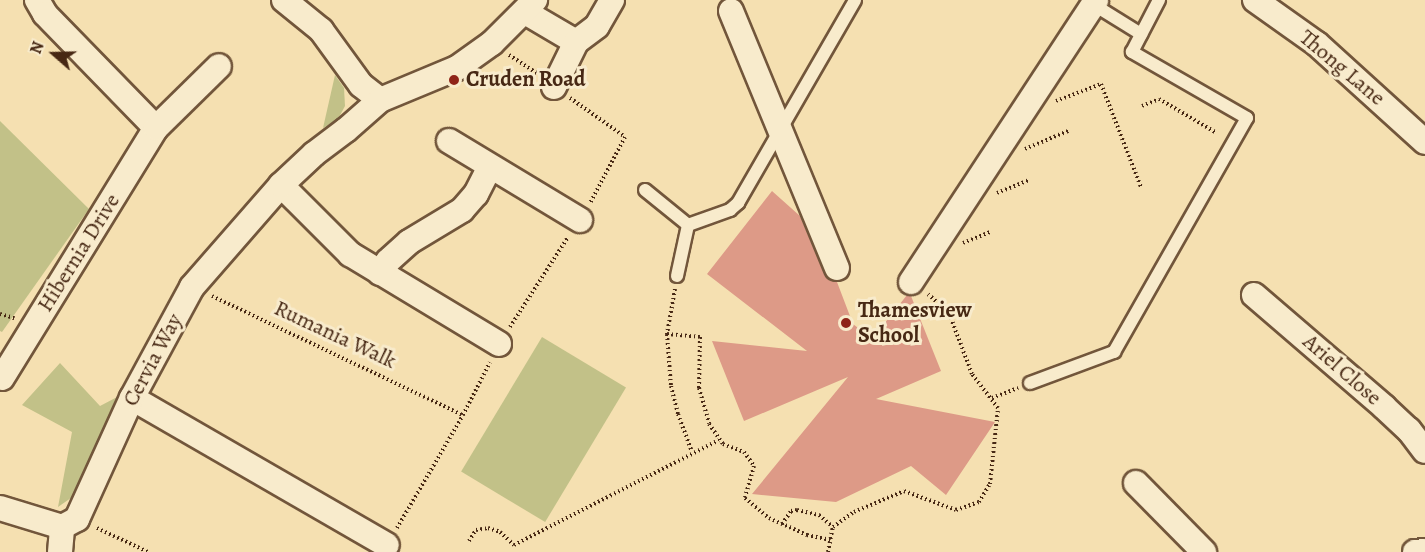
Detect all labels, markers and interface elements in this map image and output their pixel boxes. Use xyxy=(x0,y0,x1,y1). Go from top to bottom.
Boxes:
north arrow xyxy=(24,24,84,84)
street label: Thong Lane xyxy=(1294,25,1390,111)
text: N xyxy=(25,39,49,57)
place label: Cruden Road xyxy=(466,67,586,93)
marker: Cruden Road xyxy=(447,73,461,87)
street label: Hibernia Drive xyxy=(32,189,126,317)
street label: Rumania Walk xyxy=(270,295,400,375)
place label: Thamesview School xyxy=(858,297,972,348)
street label: Cervia Way xyxy=(118,309,188,411)
marker: Thamesview School xyxy=(839,316,853,330)
street label: Ariel Close xyxy=(1297,329,1387,411)

